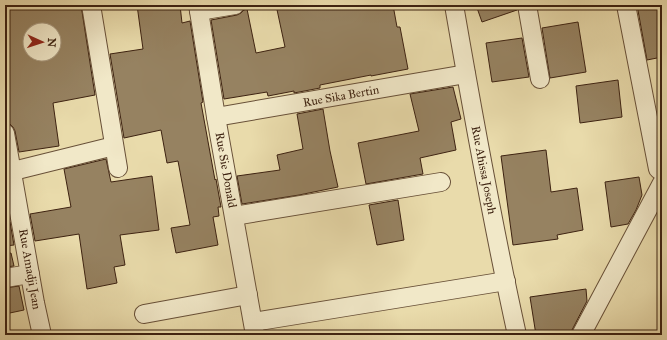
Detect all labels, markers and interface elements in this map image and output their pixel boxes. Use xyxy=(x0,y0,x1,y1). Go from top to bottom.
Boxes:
north arrow xyxy=(22,22,62,62)
text: N xyxy=(45,37,58,48)
street label: Rue Sika Bertin xyxy=(302,82,381,110)
street label: Rue Ahissa Joseph xyxy=(468,125,499,216)
street label: Rue Sie Donald xyxy=(212,131,240,209)
street label: Rue Amadji Jean xyxy=(15,228,44,311)

